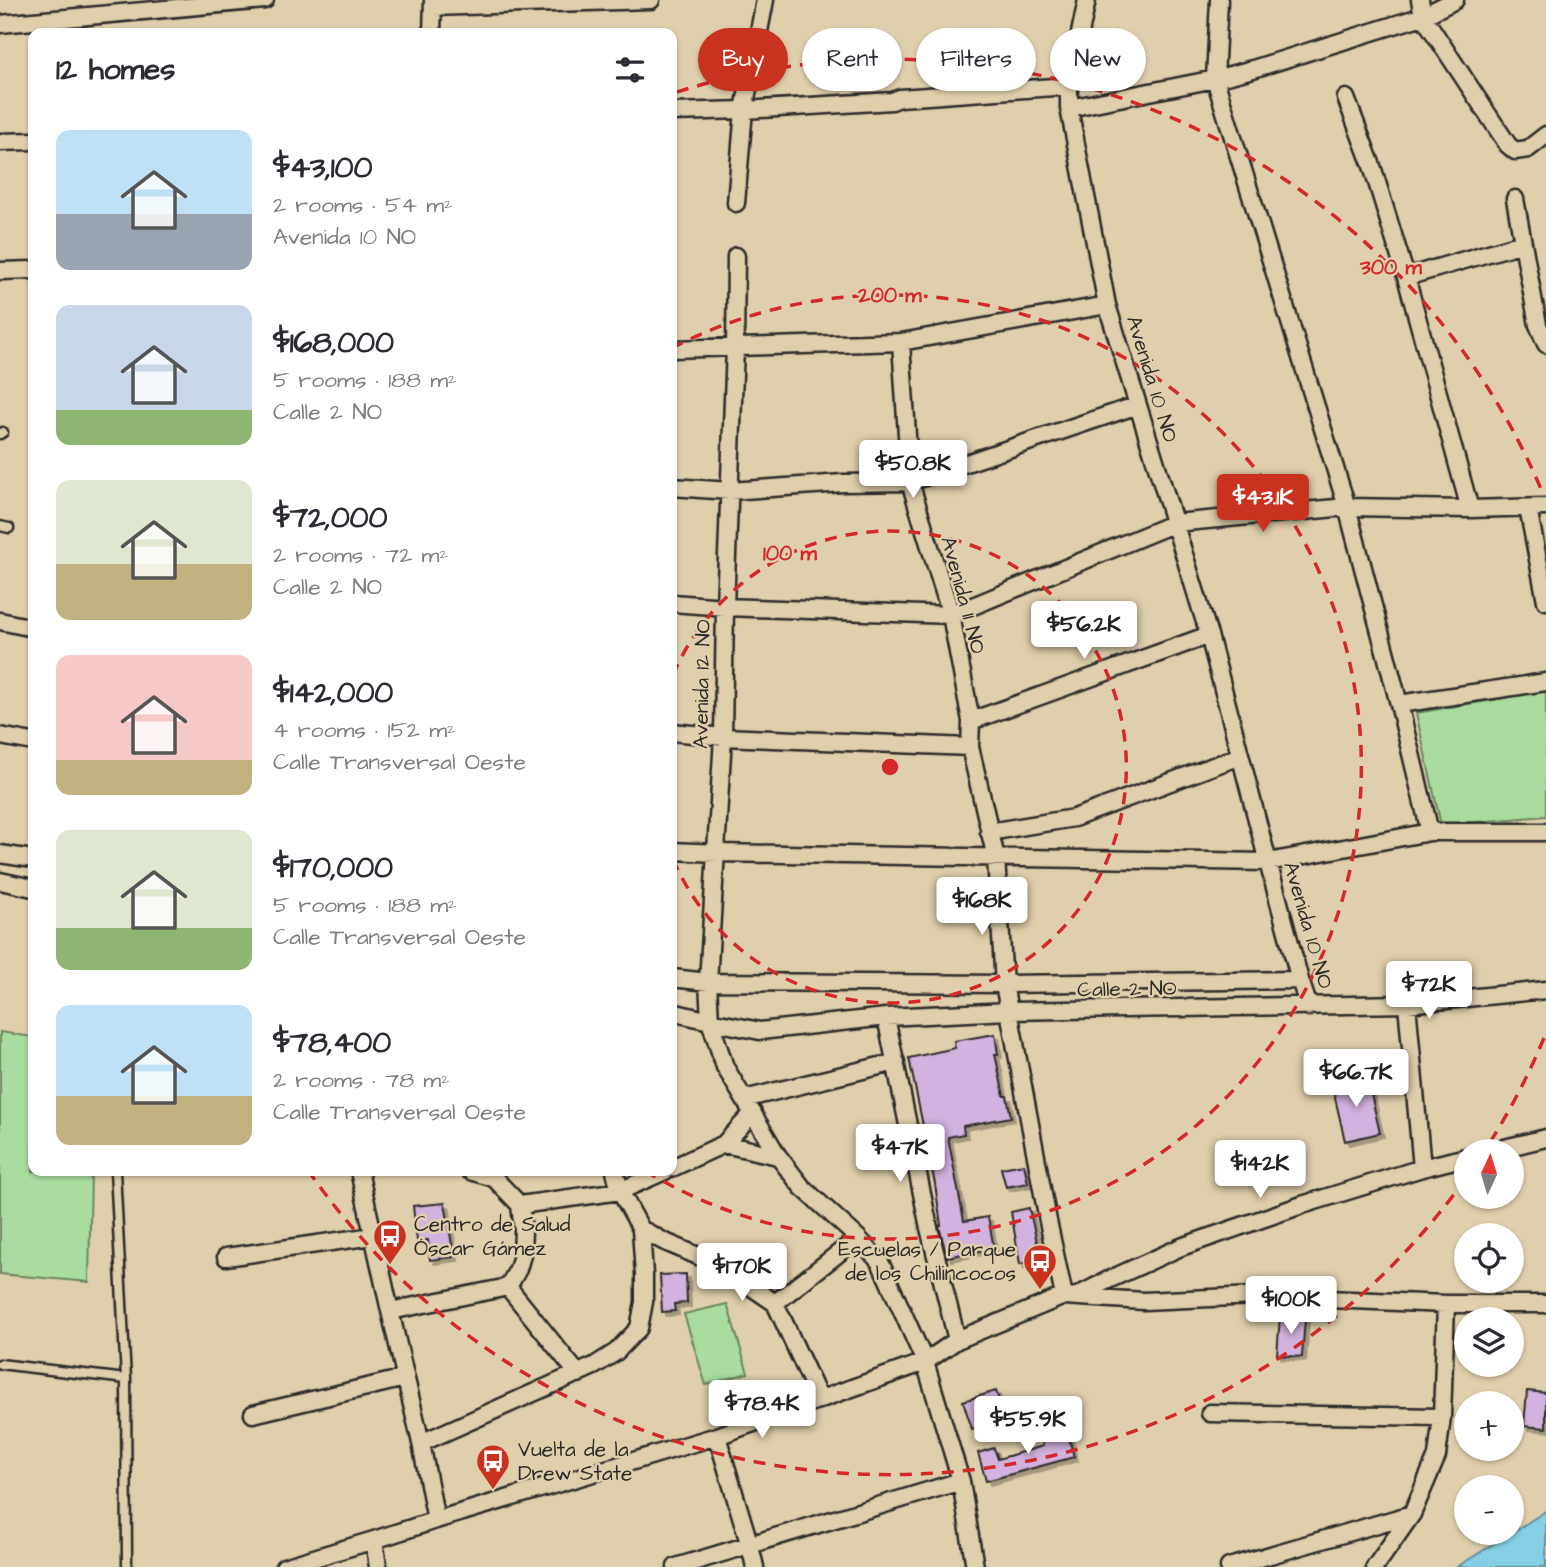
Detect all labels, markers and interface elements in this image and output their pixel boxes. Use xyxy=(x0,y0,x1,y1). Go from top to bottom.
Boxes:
chip: Buy xyxy=(698,28,788,91)
chip: Rent xyxy=(802,28,902,91)
chip: Filters xyxy=(916,28,1036,91)
chip: New xyxy=(1050,28,1146,91)
text: 12 homes xyxy=(56,49,175,91)
icon: filters xyxy=(611,51,649,89)
text: $43,100 xyxy=(273,147,372,189)
icon: home xyxy=(112,158,196,242)
text: 2 rooms · 54 m² xyxy=(273,189,453,221)
text: Avenida 10 NO xyxy=(273,221,416,253)
text: 300 m xyxy=(1359,253,1423,282)
text: 200 m xyxy=(857,281,922,310)
street label: Avenida 10 NO xyxy=(1119,312,1185,446)
text: $168,000 xyxy=(273,322,394,364)
icon: home xyxy=(112,333,196,417)
text: 5 rooms · 188 m² xyxy=(273,364,457,396)
text: Calle 2 NO xyxy=(273,396,382,428)
pin: $50.8K xyxy=(856,440,970,500)
text: $50.8K xyxy=(875,447,951,479)
pin: $43.1K xyxy=(1206,475,1320,534)
text: $43.1K xyxy=(1233,481,1293,513)
text: $72,000 xyxy=(273,497,387,539)
icon: home xyxy=(112,508,196,592)
street label: Avenida 11 NO xyxy=(933,533,993,657)
text: 2 rooms · 72 m² xyxy=(273,539,448,571)
text: 100 m xyxy=(763,539,818,568)
text: Calle 2 NO xyxy=(273,571,382,603)
pin: $56.2K xyxy=(1027,602,1141,661)
text: $56.2K xyxy=(1047,608,1121,640)
street label: Avenida 12 NO xyxy=(686,619,718,749)
text: $142,000 xyxy=(273,672,393,714)
icon: home xyxy=(112,683,196,767)
text: 4 rooms · 152 m² xyxy=(273,714,456,746)
text: Calle Transversal Oeste xyxy=(273,746,526,778)
centre of rings xyxy=(878,755,902,779)
text: $170,000 xyxy=(273,847,393,889)
icon: home xyxy=(112,858,196,942)
street label: Avenida 10 NO xyxy=(1276,858,1340,992)
pin: $168K xyxy=(933,878,1031,937)
text: $168K xyxy=(952,884,1012,916)
text: 5 rooms · 188 m² xyxy=(273,889,457,921)
text: Calle Transversal Oeste xyxy=(273,921,526,953)
pin: $72K xyxy=(1388,962,1470,1021)
text: $72K xyxy=(1402,968,1456,1000)
street label: Calle 2 NO xyxy=(1077,974,1177,1004)
text: $78,400 xyxy=(273,1022,391,1064)
icon: home xyxy=(112,1033,196,1117)
pin: $66.7K xyxy=(1299,1050,1413,1109)
text: $66.7K xyxy=(1320,1056,1392,1088)
text: 2 rooms · 78 m² xyxy=(273,1064,450,1096)
text: Calle Transversal Oeste xyxy=(273,1096,526,1128)
pin: $47K xyxy=(859,1124,941,1184)
text: $47K xyxy=(872,1131,928,1163)
north arrow xyxy=(1454,1139,1524,1209)
map controls xyxy=(1454,1139,1524,1545)
pin: $142K xyxy=(1211,1140,1309,1200)
text: $142K xyxy=(1231,1147,1289,1179)
place label: Centro de Salud Óscar Gámez xyxy=(414,1210,571,1263)
bus stop icon: Centro de Salud Óscar Gámez xyxy=(371,1217,409,1266)
button: locate xyxy=(1454,1223,1524,1293)
place label: Escuelas / Parque de los Chilincocos xyxy=(838,1235,1016,1288)
bus stop icon: Escuelas / Parque de los Chilincocos xyxy=(1021,1242,1059,1291)
pin: $170K xyxy=(693,1244,791,1303)
text: $170K xyxy=(713,1250,771,1282)
pin: $100K xyxy=(1242,1276,1340,1336)
text: $100K xyxy=(1262,1283,1320,1315)
button: layers xyxy=(1454,1307,1524,1377)
pin: $78.4K xyxy=(705,1380,819,1440)
text: $78.4K xyxy=(725,1387,799,1419)
button: + xyxy=(1454,1391,1524,1461)
pin: $55.9K xyxy=(971,1396,1085,1456)
text: $55.9K xyxy=(990,1403,1066,1435)
place label: Vuelta de la Drew State xyxy=(518,1435,632,1488)
bus stop icon: Vuelta de la Drew State xyxy=(474,1442,512,1491)
button: − xyxy=(1454,1475,1524,1545)

